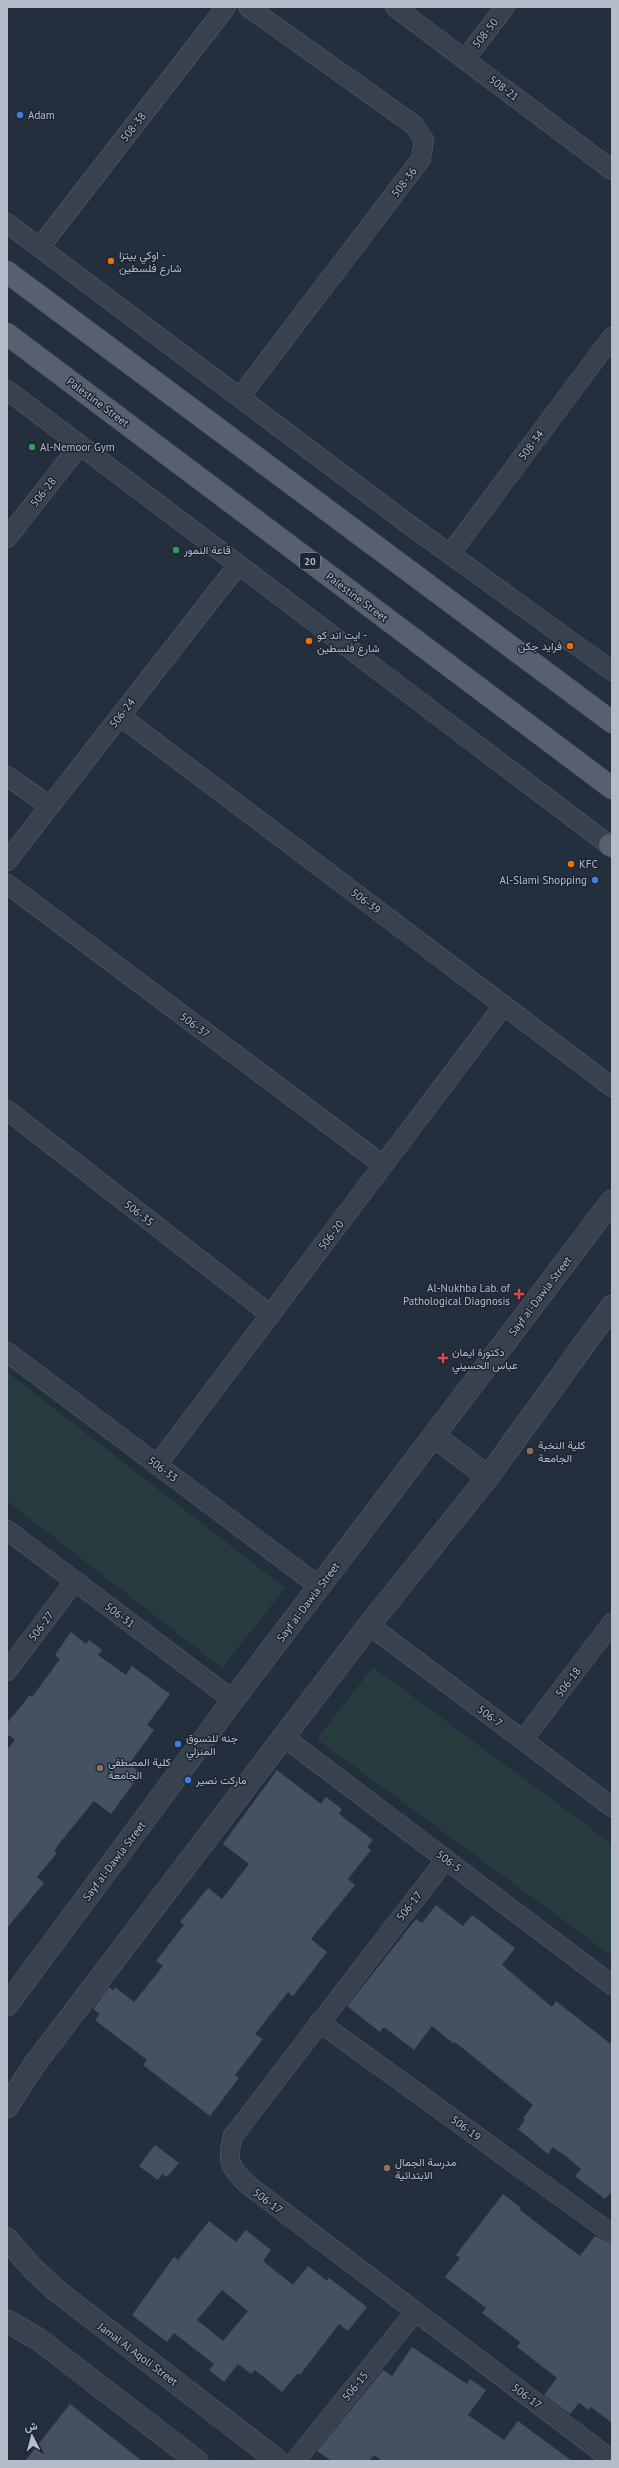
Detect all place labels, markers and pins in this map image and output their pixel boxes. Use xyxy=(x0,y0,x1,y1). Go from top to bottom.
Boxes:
place label: Adam xyxy=(28,108,55,122)
marker: Adam xyxy=(15,110,25,120)
place label: اوكي بيتزا - شارع فلسطين xyxy=(119,248,182,276)
marker: اوكي بيتزا - شارع فلسطين xyxy=(106,256,116,266)
place label: Al-Nemoor Gym xyxy=(40,440,115,454)
marker: Al-Nemoor Gym xyxy=(27,442,37,452)
place label: قاعة النمور xyxy=(183,543,231,557)
marker: قاعة النمور xyxy=(171,545,181,555)
place label: ايت اند كو - شارع فلسطين xyxy=(317,628,380,656)
marker: ايت اند كو - شارع فلسطين xyxy=(304,636,314,646)
place label: فرايد جكن xyxy=(518,639,562,653)
marker: فرايد جكن xyxy=(565,641,575,651)
place label: KFC xyxy=(579,857,598,871)
marker: KFC xyxy=(566,859,576,869)
place label: Al-Slami Shopping xyxy=(500,873,587,887)
marker: Al-Slami Shopping xyxy=(590,875,600,885)
place label: Al-Nukhba Lab. of Pathological Diagnosis xyxy=(403,1281,510,1308)
marker: Al-Nukhba Lab. of Pathological Diagnosis xyxy=(513,1288,525,1300)
place label: دكتورة ايمان عباس الحسيني xyxy=(452,1345,518,1375)
marker: دكتورة ايمان عباس الحسيني xyxy=(437,1352,449,1364)
place label: كلية النخبة الجامعة xyxy=(538,1438,586,1465)
marker: كلية النخبة الجامعة xyxy=(525,1446,535,1456)
place label: جنه للتسوق المنزلي xyxy=(186,1731,238,1761)
marker: جنه للتسوق المنزلي xyxy=(173,1739,183,1749)
place label: كلية المصطفى الجامعة xyxy=(108,1755,171,1782)
marker: كلية المصطفى الجامعة xyxy=(95,1763,105,1773)
place label: ماركت نصير xyxy=(195,1773,247,1787)
marker: ماركت نصير xyxy=(183,1775,193,1785)
place label: مدرسة الجمال الابتدائية xyxy=(395,2155,457,2182)
marker: مدرسة الجمال الابتدائية xyxy=(382,2163,392,2173)

